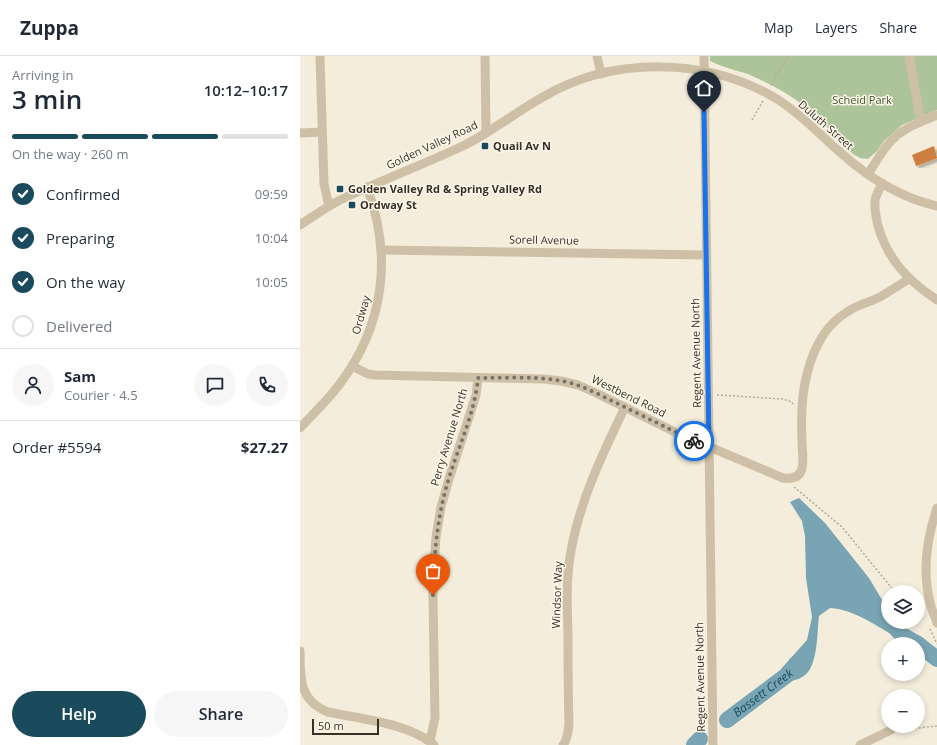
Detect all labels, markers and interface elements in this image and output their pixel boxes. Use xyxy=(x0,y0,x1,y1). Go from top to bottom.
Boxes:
text: Zuppa xyxy=(20,15,79,41)
text: Map xyxy=(764,18,793,37)
text: Layers xyxy=(815,18,857,37)
text: Share xyxy=(879,18,917,37)
text: Arriving in xyxy=(12,66,74,84)
pin xyxy=(687,71,721,112)
icon: home xyxy=(693,77,715,99)
text: 10:12–10:17 xyxy=(204,80,288,100)
text: 3 min xyxy=(12,81,82,117)
park label: Scheid Park xyxy=(832,92,892,107)
street label: Duluth Street xyxy=(796,96,857,153)
street label: Golden Valley Road xyxy=(384,117,480,172)
place label: Quail Av N xyxy=(493,138,551,153)
marker: Quail Av N xyxy=(480,141,490,151)
text: On the way · 260 m xyxy=(12,145,128,163)
place label: Golden Valley Rd & Spring Valley Rd xyxy=(348,181,542,196)
icon: check xyxy=(12,183,34,205)
text: Confirmed xyxy=(46,184,120,204)
marker: Golden Valley Rd & Spring Valley Rd xyxy=(335,184,345,194)
text: 09:59 xyxy=(255,185,288,203)
place label: Ordway St xyxy=(360,197,417,212)
marker: Ordway St xyxy=(347,200,357,210)
icon: check xyxy=(12,227,34,249)
text: Preparing xyxy=(46,228,114,248)
text: 10:04 xyxy=(255,229,288,247)
street label: Sorell Avenue xyxy=(509,231,579,248)
icon: check xyxy=(12,271,34,293)
text: On the way xyxy=(46,272,125,292)
text: 10:05 xyxy=(255,273,288,291)
street label: Ordway xyxy=(348,293,373,336)
street label: Regent Avenue North xyxy=(687,298,704,408)
text: Delivered xyxy=(46,316,113,336)
button: person xyxy=(12,364,54,406)
button: chat xyxy=(194,364,236,406)
button: phone xyxy=(246,364,288,406)
text: Sam xyxy=(64,366,96,386)
street label: Westbend Road xyxy=(590,371,669,420)
text: Courier · 4.5 xyxy=(64,386,138,404)
street label: Perry Avenue North xyxy=(427,386,471,488)
courier xyxy=(674,421,714,461)
icon: bike xyxy=(683,430,705,452)
text: Order #5594 xyxy=(12,437,101,457)
text: $27.27 xyxy=(241,437,288,457)
pin xyxy=(416,554,450,595)
icon: bag xyxy=(422,560,444,582)
street label: Windsor Way xyxy=(548,561,565,629)
map controls xyxy=(881,585,925,733)
button: layers xyxy=(881,585,925,629)
street label: Regent Avenue North xyxy=(691,622,708,732)
button: + xyxy=(881,637,925,681)
water label: Bassett Creek xyxy=(729,664,797,721)
button: − xyxy=(881,689,925,733)
button: Help xyxy=(12,691,146,737)
button: Share xyxy=(154,691,288,737)
scale bar xyxy=(312,717,379,736)
text: 50 m xyxy=(318,718,344,733)

